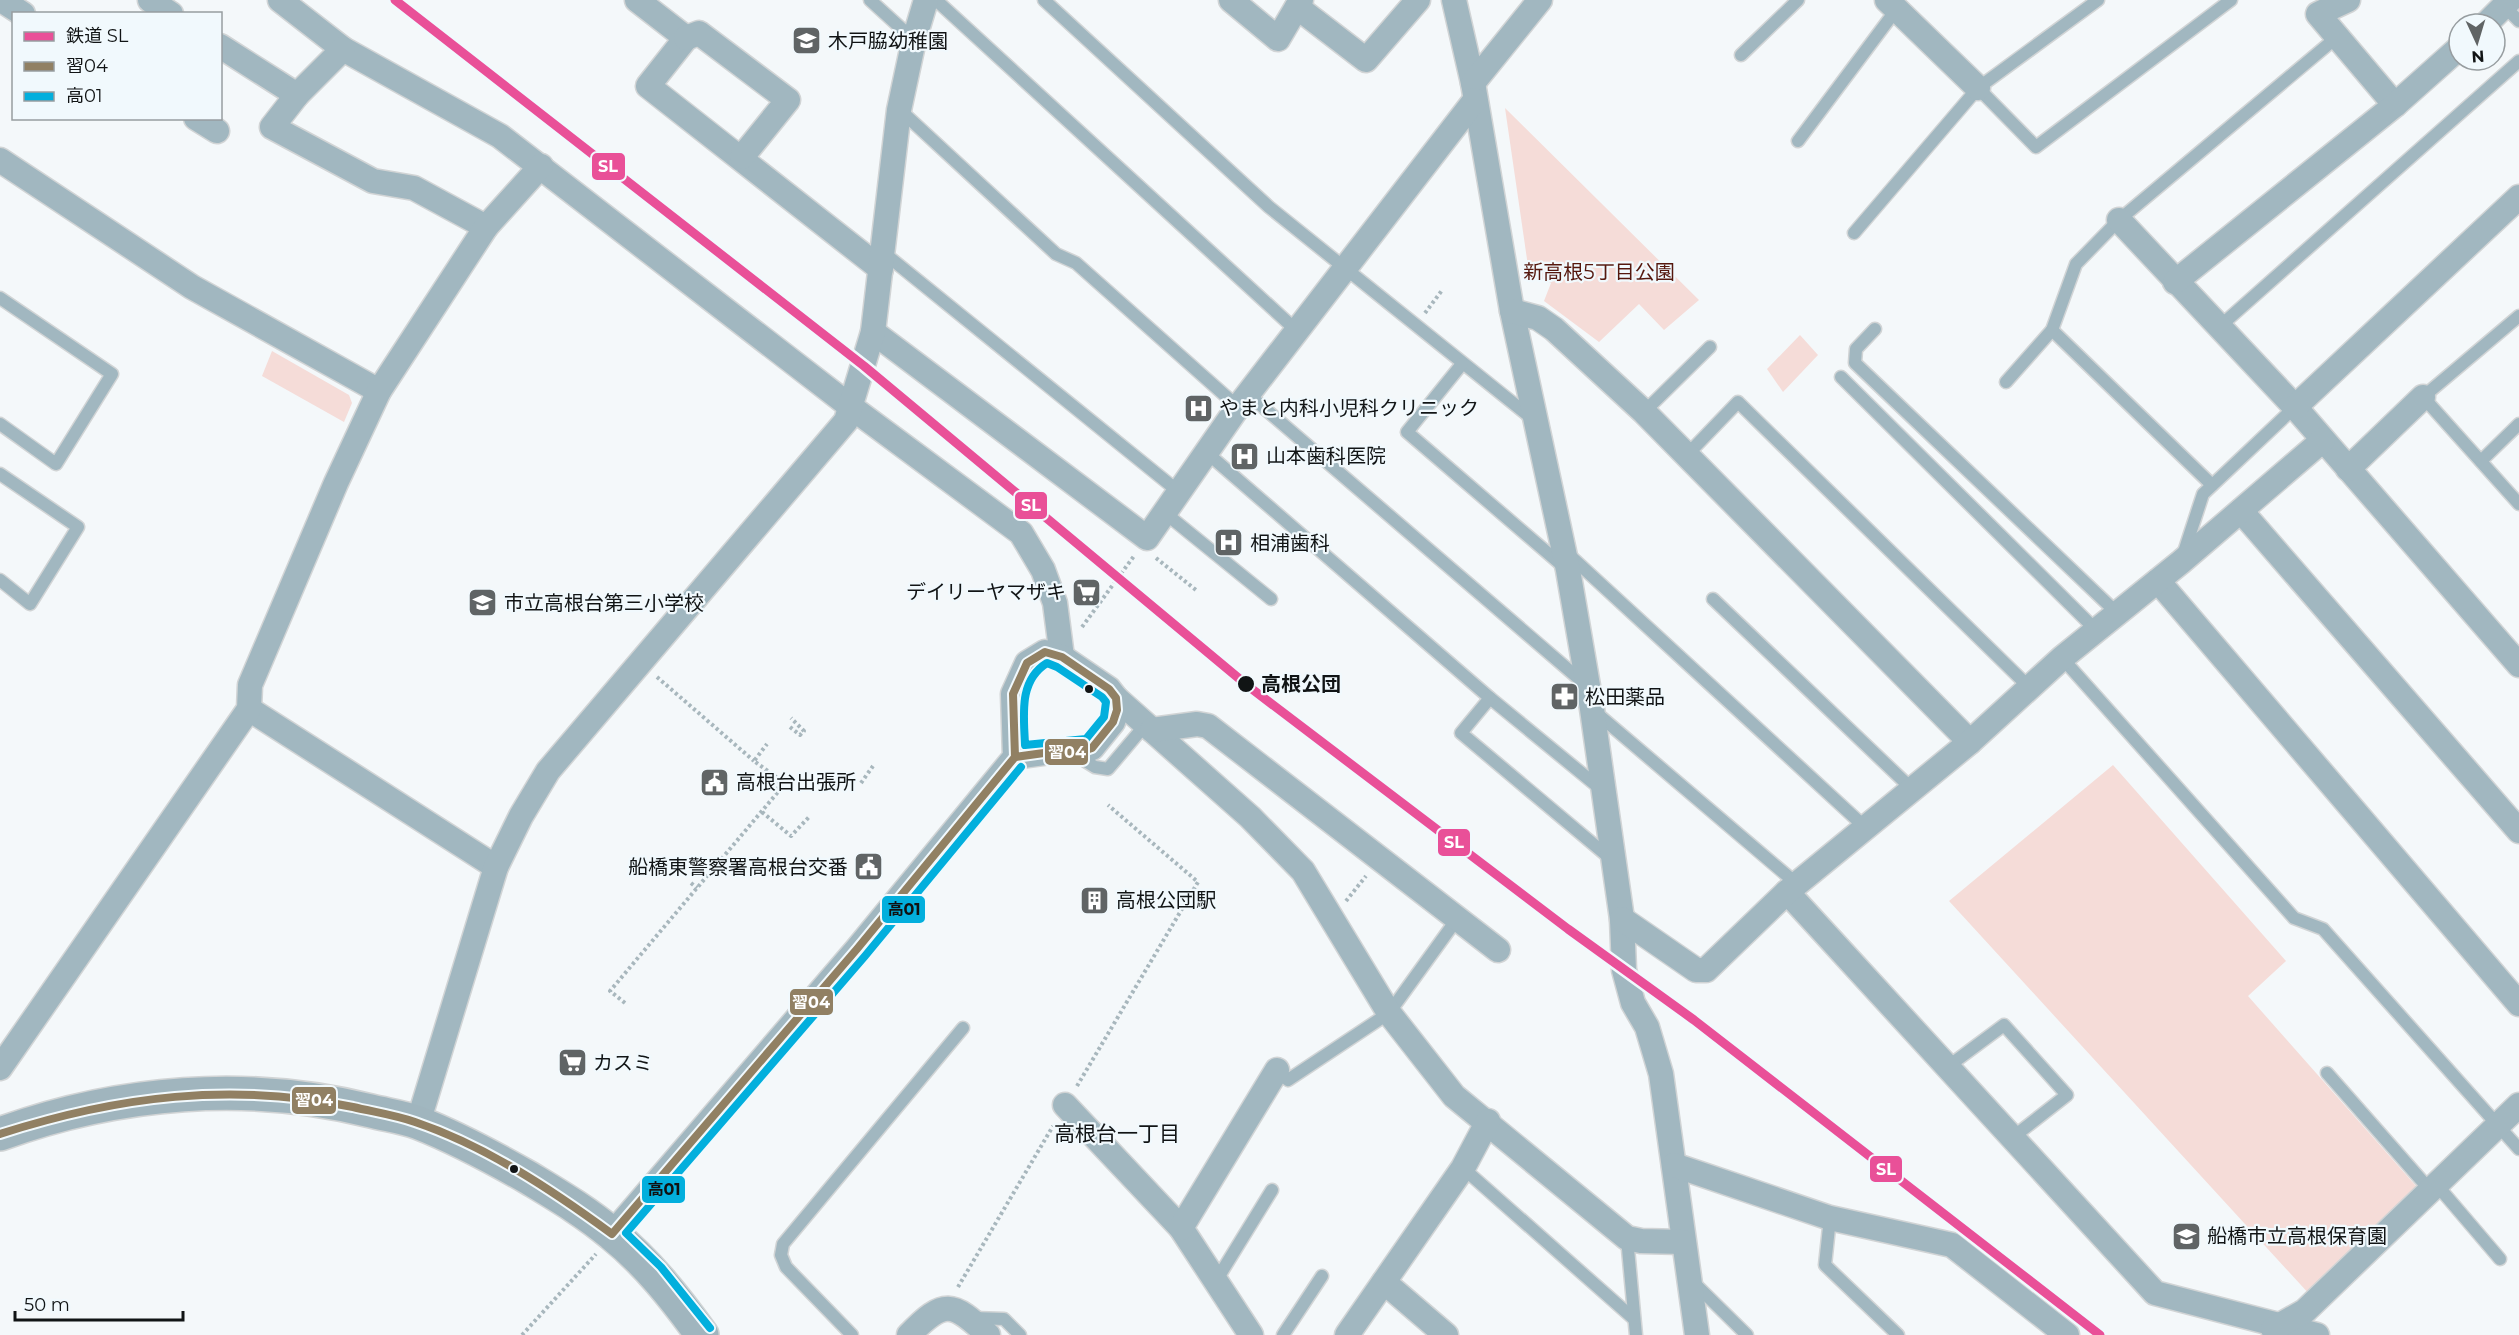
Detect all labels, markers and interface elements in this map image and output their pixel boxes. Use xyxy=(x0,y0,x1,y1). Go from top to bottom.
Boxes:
legend xyxy=(12,12,222,120)
north arrow xyxy=(2447,12,2507,72)
text: 鉄道 SL xyxy=(66,25,129,47)
school or university icon: 木戸脇幼稚園 xyxy=(791,25,823,57)
place label: 木戸脇幼稚園 xyxy=(828,29,948,53)
text: N xyxy=(2471,47,2485,66)
text: 習04 xyxy=(66,55,108,77)
text: 高01 xyxy=(66,85,102,107)
line badge: SL xyxy=(591,152,626,181)
text: SL xyxy=(598,157,618,176)
park label: 新高根5丁目公園 xyxy=(1523,260,1675,284)
hospital icon: やまと内科小児科クリニック xyxy=(1182,392,1214,424)
place label: やまと内科小児科クリニック xyxy=(1219,396,1479,420)
hospital icon: 山本歯科医院 xyxy=(1229,440,1261,472)
place label: 山本歯科医院 xyxy=(1266,444,1386,468)
line badge: SL xyxy=(1014,491,1048,520)
text: SL xyxy=(1021,496,1041,515)
hospital icon: 相浦歯科 xyxy=(1213,527,1245,559)
place label: 相浦歯科 xyxy=(1250,531,1330,555)
supermarket icon: デイリーヤマザキ xyxy=(1071,576,1103,608)
place label: デイリーヤマザキ xyxy=(906,580,1066,604)
school or university icon: 市立高根台第三小学校 xyxy=(467,587,499,619)
place label: 市立高根台第三小学校 xyxy=(504,591,704,615)
place label: 高根公団 xyxy=(1261,672,1341,696)
marker: 高根公団 xyxy=(1236,674,1256,694)
pharmacy icon: 松田薬品 xyxy=(1548,681,1580,713)
unlabelled marker xyxy=(1083,683,1095,695)
place label: 松田薬品 xyxy=(1585,685,1665,709)
line badge: 習04 xyxy=(1044,738,1089,766)
text: 習04 xyxy=(1048,743,1086,762)
public building icon: 高根台出張所 xyxy=(699,766,731,798)
place label: 高根台出張所 xyxy=(736,770,856,794)
line badge: SL xyxy=(1437,828,1471,857)
text: SL xyxy=(1444,833,1464,852)
public building icon: 船橋東警察署高根台交番 xyxy=(853,851,885,883)
place label: 船橋東警察署高根台交番 xyxy=(628,855,848,879)
building icon: 高根公団駅 xyxy=(1079,884,1111,916)
place label: 高根公団駅 xyxy=(1116,888,1216,912)
line badge: 高01 xyxy=(881,895,926,924)
text: 高01 xyxy=(887,900,921,919)
line badge: 習04 xyxy=(789,988,834,1016)
text: 習04 xyxy=(792,993,830,1012)
supermarket icon: カスミ xyxy=(556,1047,588,1079)
place label: カスミ xyxy=(593,1051,653,1075)
line badge: 習04 xyxy=(291,1086,337,1115)
text: 習04 xyxy=(295,1091,333,1110)
district label: 高根台一丁目 xyxy=(1054,1121,1180,1146)
line badge: SL xyxy=(1869,1155,1903,1183)
text: SL xyxy=(1876,1160,1896,1179)
unlabelled marker xyxy=(508,1163,520,1175)
line badge: 高01 xyxy=(641,1175,686,1204)
text: 高01 xyxy=(647,1180,681,1199)
school or university icon: 船橋市立高根保育園 xyxy=(2170,1220,2202,1252)
place label: 船橋市立高根保育園 xyxy=(2207,1224,2387,1248)
scale bar xyxy=(15,1284,183,1322)
text: 50 m xyxy=(24,1294,70,1316)

